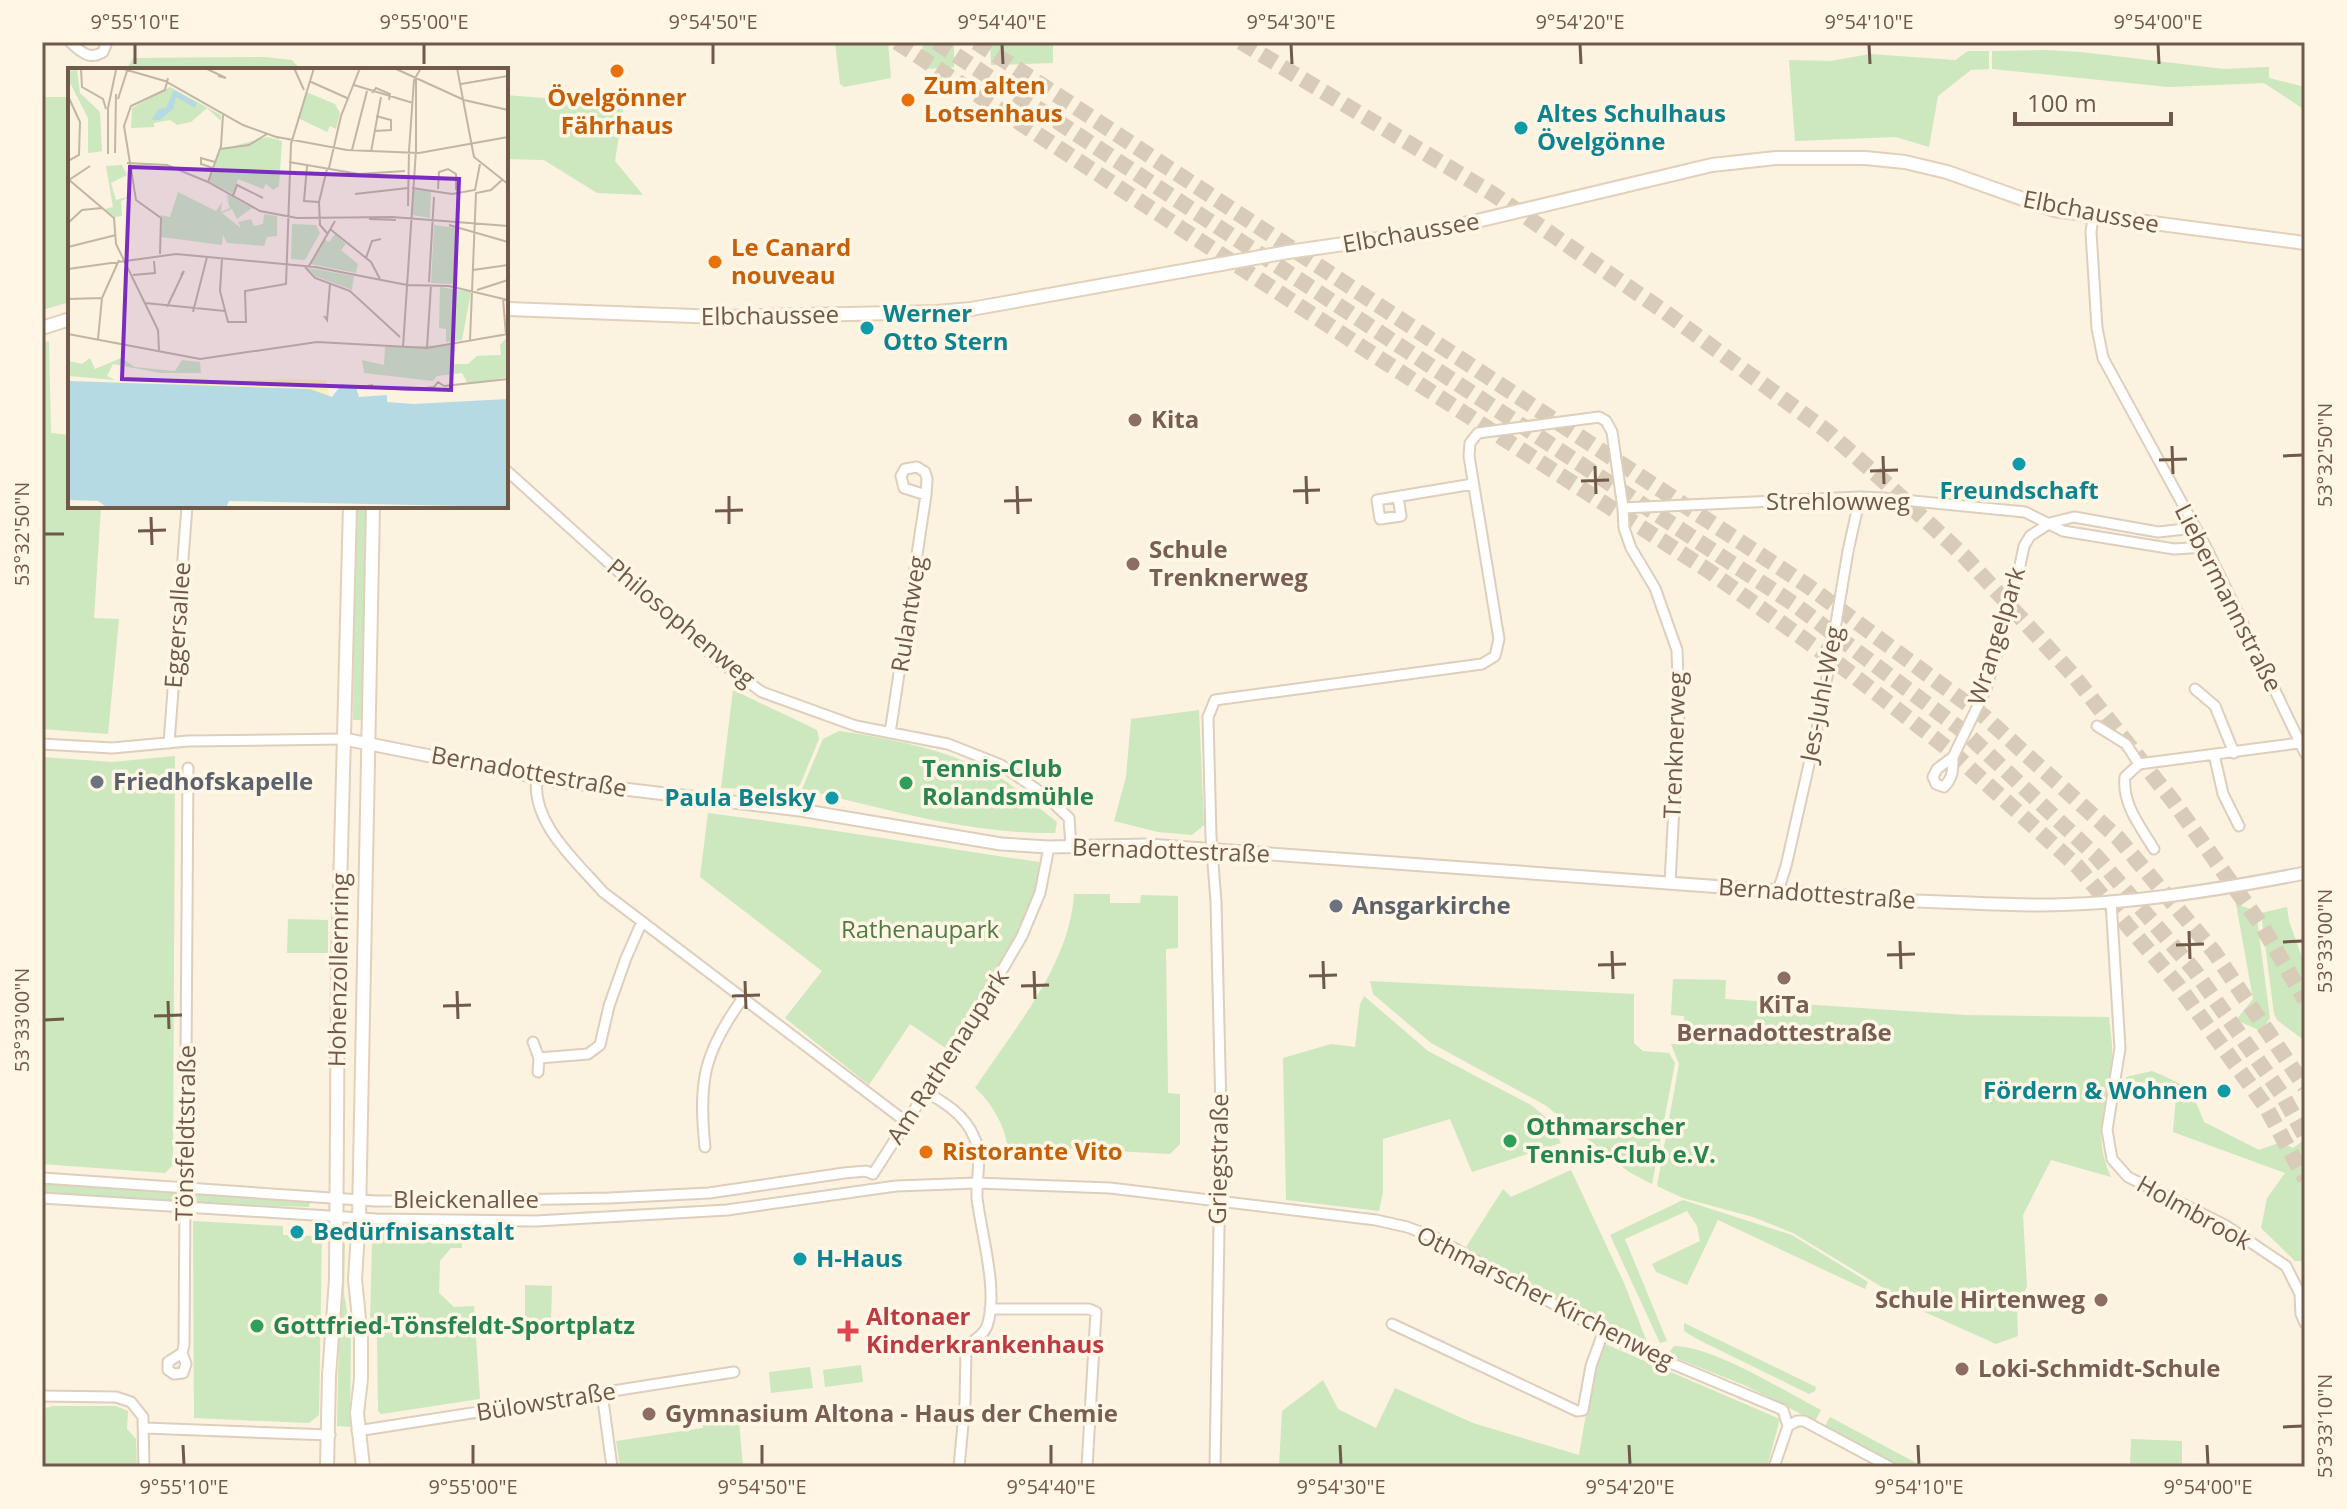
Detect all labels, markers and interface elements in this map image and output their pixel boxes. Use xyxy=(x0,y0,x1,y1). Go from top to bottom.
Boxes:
text: 9°55'10"E xyxy=(90,8,180,35)
text: 9°55'00"E xyxy=(379,8,469,35)
text: 9°54'50"E xyxy=(668,8,758,35)
text: 9°54'40"E xyxy=(957,8,1047,35)
text: 9°54'30"E xyxy=(1246,8,1336,35)
text: 9°54'20"E xyxy=(1535,8,1625,35)
text: 9°54'10"E xyxy=(1824,8,1914,35)
text: 9°54'00"E xyxy=(2113,8,2203,35)
marker: Övelgönner Fährhaus xyxy=(608,62,626,80)
inset map xyxy=(68,68,508,508)
place label: Zum alten Lotsenhaus xyxy=(924,68,1063,129)
scale bar xyxy=(2015,76,2171,126)
place label: Övelgönner Fährhaus xyxy=(547,80,687,141)
text: 100 m xyxy=(2027,86,2097,119)
marker: Zum alten Lotsenhaus xyxy=(899,91,917,109)
place label: Altes Schulhaus Övelgönne xyxy=(1537,96,1726,157)
marker: Altes Schulhaus Övelgönne xyxy=(1512,119,1530,137)
street label: Elbchaussee xyxy=(2020,181,2162,240)
street label: Elbchaussee xyxy=(1340,203,1482,260)
place label: Le Canard nouveau xyxy=(731,230,851,291)
marker: Le Canard nouveau xyxy=(706,253,724,271)
place label: Werner Otto Stern xyxy=(883,296,1009,357)
street label: Elbchaussee xyxy=(701,297,839,332)
marker: Werner Otto Stern xyxy=(858,319,876,337)
place label: Kita xyxy=(1151,402,1199,435)
text: 53°32'50"N xyxy=(2311,403,2338,507)
marker: Kita xyxy=(1126,411,1144,429)
marker: Freundschaft xyxy=(2010,455,2028,473)
place label: Freundschaft xyxy=(1939,473,2099,506)
text: 53°32'50"N xyxy=(8,482,35,586)
street label: Strehlowweg xyxy=(1766,484,1910,517)
street label: Liebermannstraße xyxy=(2168,498,2291,697)
place label: Schule Trenknerweg xyxy=(1149,532,1308,593)
street label: Philosophenweg xyxy=(601,550,763,694)
street label: Rulantweg xyxy=(882,553,933,674)
marker: Schule Trenknerweg xyxy=(1124,555,1142,573)
street label: Eggersallee xyxy=(156,561,197,689)
street label: Wrangelpark xyxy=(1959,562,2032,709)
street label: Jes-Juhl-Weg xyxy=(1791,623,1850,766)
street label: Trenknerweg xyxy=(1654,671,1693,819)
street label: Bernadottestraße xyxy=(429,737,630,804)
place label: Tennis-Club Rolandsmühle xyxy=(922,751,1094,812)
place label: Friedhofskapelle xyxy=(113,764,313,797)
marker: Friedhofskapelle xyxy=(88,773,106,791)
marker: Tennis-Club Rolandsmühle xyxy=(897,774,915,792)
place label: Paula Belsky xyxy=(665,780,816,813)
marker: Paula Belsky xyxy=(823,789,841,807)
street label: Bernadottestraße xyxy=(1071,830,1271,869)
street label: Bernadottestraße xyxy=(1717,869,1917,916)
street label: Hohenzollernring xyxy=(319,872,356,1067)
place label: Ansgarkirche xyxy=(1352,888,1511,921)
text: 53°33'00"N xyxy=(2311,889,2338,993)
marker: Ansgarkirche xyxy=(1327,897,1345,915)
park label: Rathenaupark xyxy=(841,912,999,945)
street label: Am Rathenaupark xyxy=(878,962,1016,1150)
text: 53°33'00"N xyxy=(8,968,35,1072)
marker: KiTa Bernadottestraße xyxy=(1775,969,1793,987)
place label: KiTa Bernadottestraße xyxy=(1676,987,1892,1048)
street label: Tönsfeldtstraße xyxy=(166,1045,203,1221)
place label: Fördern & Wohnen xyxy=(1983,1073,2208,1106)
marker: Fördern & Wohnen xyxy=(2215,1082,2233,1100)
street label: Griegstraße xyxy=(1200,1093,1235,1225)
place label: Othmarscher Tennis-Club e.V. xyxy=(1526,1109,1716,1170)
marker: Othmarscher Tennis-Club e.V. xyxy=(1501,1132,1519,1150)
place label: Ristorante Vito xyxy=(942,1134,1123,1167)
marker: Ristorante Vito xyxy=(917,1143,935,1161)
street label: Holmbrook xyxy=(2131,1167,2258,1257)
street label: Bleickenallee xyxy=(393,1182,539,1215)
place label: Bedürfnisanstalt xyxy=(313,1214,514,1247)
street label: Othmarscher Kirchenweg xyxy=(1411,1217,1680,1376)
marker: Bedürfnisanstalt xyxy=(288,1223,306,1241)
place label: H-Haus xyxy=(816,1241,903,1274)
marker: H-Haus xyxy=(791,1250,809,1268)
place label: Schule Hirtenweg xyxy=(1875,1282,2085,1315)
marker: Schule Hirtenweg xyxy=(2092,1291,2110,1309)
place label: Altonaer Kinderkrankenhaus xyxy=(866,1299,1104,1360)
place label: Gottfried-Tönsfeldt-Sportplatz xyxy=(273,1308,635,1341)
marker: Gottfried-Tönsfeldt-Sportplatz xyxy=(248,1317,266,1335)
marker: Altonaer Kinderkrankenhaus xyxy=(837,1320,859,1342)
place label: Loki-Schmidt-Schule xyxy=(1978,1351,2221,1384)
marker: Loki-Schmidt-Schule xyxy=(1953,1360,1971,1378)
street label: Bülowstraße xyxy=(474,1373,618,1428)
text: 53°33'10"N xyxy=(2311,1374,2338,1478)
place label: Gymnasium Altona - Haus der Chemie xyxy=(665,1396,1118,1429)
marker: Gymnasium Altona - Haus der Chemie xyxy=(640,1405,658,1423)
text: 9°55'10"E xyxy=(139,1473,229,1500)
text: 9°55'00"E xyxy=(428,1473,518,1500)
text: 9°54'50"E xyxy=(717,1473,807,1500)
text: 9°54'40"E xyxy=(1006,1473,1096,1500)
text: 9°54'30"E xyxy=(1296,1473,1386,1500)
text: 9°54'20"E xyxy=(1585,1473,1675,1500)
text: 9°54'10"E xyxy=(1874,1473,1964,1500)
text: 9°54'00"E xyxy=(2163,1473,2253,1500)

